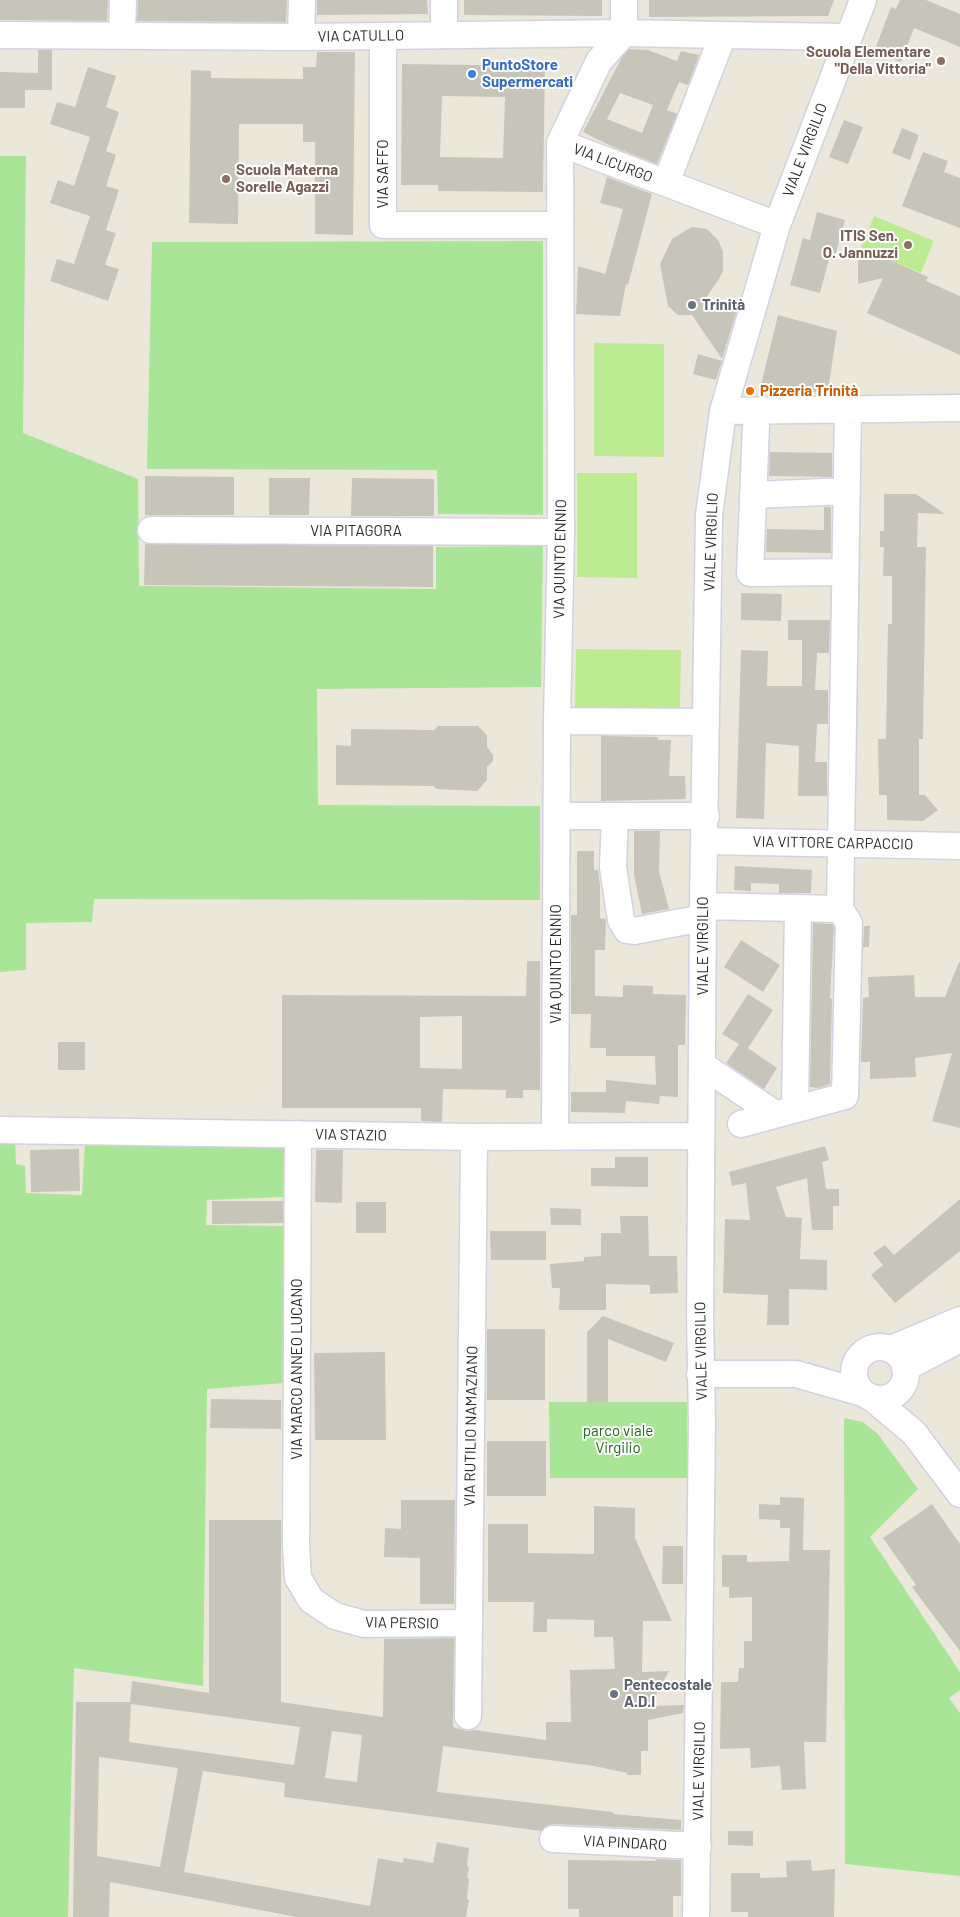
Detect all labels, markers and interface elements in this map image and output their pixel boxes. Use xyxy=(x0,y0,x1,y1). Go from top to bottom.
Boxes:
street label: VIA CATULLO xyxy=(318,26,404,46)
place label: Scuola Elementare "Della Vittoria" xyxy=(806,43,931,78)
marker: Scuola Elementare "Della Vittoria" xyxy=(935,55,947,67)
place label: PuntoStore Supermercati xyxy=(482,56,573,91)
marker: PuntoStore Supermercati xyxy=(466,68,478,80)
street label: VIALE VIRGILIO xyxy=(779,100,831,200)
street label: VIA SAFFO xyxy=(374,140,392,208)
street label: VIA LICURGO xyxy=(571,140,655,186)
place label: Scuola Materna Sorelle Agazzi xyxy=(236,161,338,196)
marker: Scuola Materna Sorelle Agazzi xyxy=(220,173,232,185)
place label: ITIS Sen. O. Jannuzzi xyxy=(823,227,898,262)
marker: ITIS Sen. O. Jannuzzi xyxy=(902,239,914,251)
place label: Trinità xyxy=(702,296,745,314)
marker: Trinità xyxy=(686,299,698,311)
place label: Pizzeria Trinità xyxy=(760,382,858,400)
marker: Pizzeria Trinità xyxy=(744,385,756,397)
street label: VIALE VIRGILIO xyxy=(700,492,722,592)
street label: VIA QUINTO ENNIO xyxy=(550,499,570,619)
street label: VIA PITAGORA xyxy=(310,522,402,540)
street label: VIA VITTORE CARPACCIO xyxy=(752,833,914,853)
street label: VIALE VIRGILIO xyxy=(694,896,712,996)
street label: VIA QUINTO ENNIO xyxy=(547,904,565,1024)
street label: VIA STAZIO xyxy=(315,1125,387,1145)
street label: VIA MARCO ANNEO LUCANO xyxy=(288,1278,306,1460)
street label: VIALE VIRGILIO xyxy=(691,1301,711,1401)
street label: VIA RUTILIO NAMAZIANO xyxy=(461,1345,481,1507)
park label: parco viale Virgilio xyxy=(583,1422,653,1457)
street label: VIA PERSIO xyxy=(365,1613,439,1633)
place label: Pentecostale A.D.I xyxy=(624,1676,712,1711)
marker: Pentecostale A.D.I xyxy=(608,1688,620,1700)
street label: VIALE VIRGILIO xyxy=(689,1721,709,1821)
street label: VIA PINDARO xyxy=(583,1832,667,1854)

